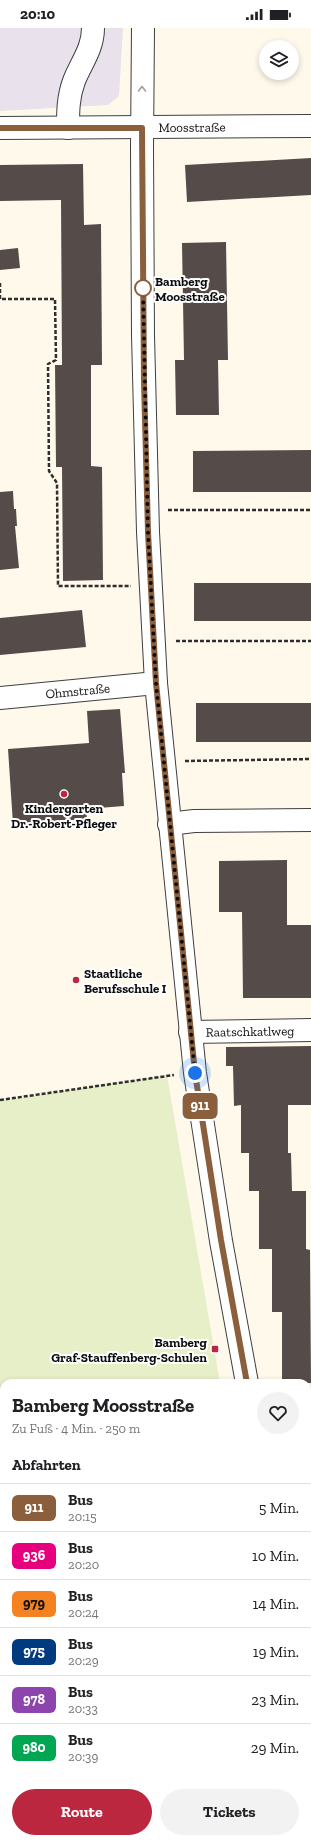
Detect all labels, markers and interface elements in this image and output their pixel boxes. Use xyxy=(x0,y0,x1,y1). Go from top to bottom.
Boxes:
text: 20:10 xyxy=(20,5,55,23)
map controls xyxy=(259,40,299,80)
button: layers xyxy=(259,40,299,80)
one-way arrow xyxy=(138,86,146,92)
street label: Moosstraße xyxy=(158,120,226,135)
place label: Bamberg Moosstraße xyxy=(155,274,225,304)
marker: Bamberg Moosstraße xyxy=(134,279,152,297)
street label: Ohmstraße xyxy=(45,680,111,702)
marker: Kindergarten Dr.-Robert-Pfleger xyxy=(59,789,69,799)
place label: Kindergarten Dr.-Robert-Pfleger xyxy=(11,801,117,831)
place label: Staatliche Berufsschule I xyxy=(84,966,167,996)
marker: Staatliche Berufsschule I xyxy=(71,975,81,985)
street label: Raatschkatlweg xyxy=(206,1023,294,1040)
your location xyxy=(185,1063,205,1083)
line badge: 911 xyxy=(177,1093,223,1119)
text: 911 xyxy=(191,1097,209,1114)
place label: Bamberg Graf-Stauffenberg-Schulen xyxy=(51,1335,208,1365)
marker: Bamberg Graf-Stauffenberg-Schulen xyxy=(210,1344,220,1354)
button: heart xyxy=(257,1392,299,1434)
text: Bamberg Moosstraße xyxy=(12,1394,194,1417)
text: Zu Fuß · 4 Min. · 250 m xyxy=(12,1421,140,1436)
text: Abfahrten xyxy=(12,1456,81,1474)
text: Bus xyxy=(68,1491,93,1509)
text: 911 xyxy=(25,1499,43,1516)
text: 5 Min. xyxy=(259,1499,299,1517)
text: 20:15 xyxy=(68,1509,97,1524)
text: Bus xyxy=(68,1539,93,1557)
text: 936 xyxy=(23,1547,45,1564)
text: 10 Min. xyxy=(252,1547,299,1565)
text: 20:20 xyxy=(68,1557,99,1572)
text: Bus xyxy=(68,1587,93,1605)
text: 979 xyxy=(23,1595,45,1612)
text: 14 Min. xyxy=(253,1595,299,1613)
text: 20:24 xyxy=(68,1605,99,1620)
text: Bus xyxy=(68,1635,93,1653)
text: 975 xyxy=(23,1643,45,1660)
text: 19 Min. xyxy=(253,1643,299,1661)
text: 20:29 xyxy=(68,1653,99,1668)
text: Bus xyxy=(68,1683,93,1701)
text: 978 xyxy=(23,1691,45,1708)
text: 23 Min. xyxy=(251,1691,299,1709)
text: 20:33 xyxy=(68,1701,98,1716)
text: Bus xyxy=(68,1731,93,1749)
text: 980 xyxy=(22,1739,46,1756)
text: 29 Min. xyxy=(251,1739,299,1757)
text: 20:39 xyxy=(68,1749,98,1764)
button: Route xyxy=(12,1789,152,1835)
button: Tickets xyxy=(160,1789,299,1835)

